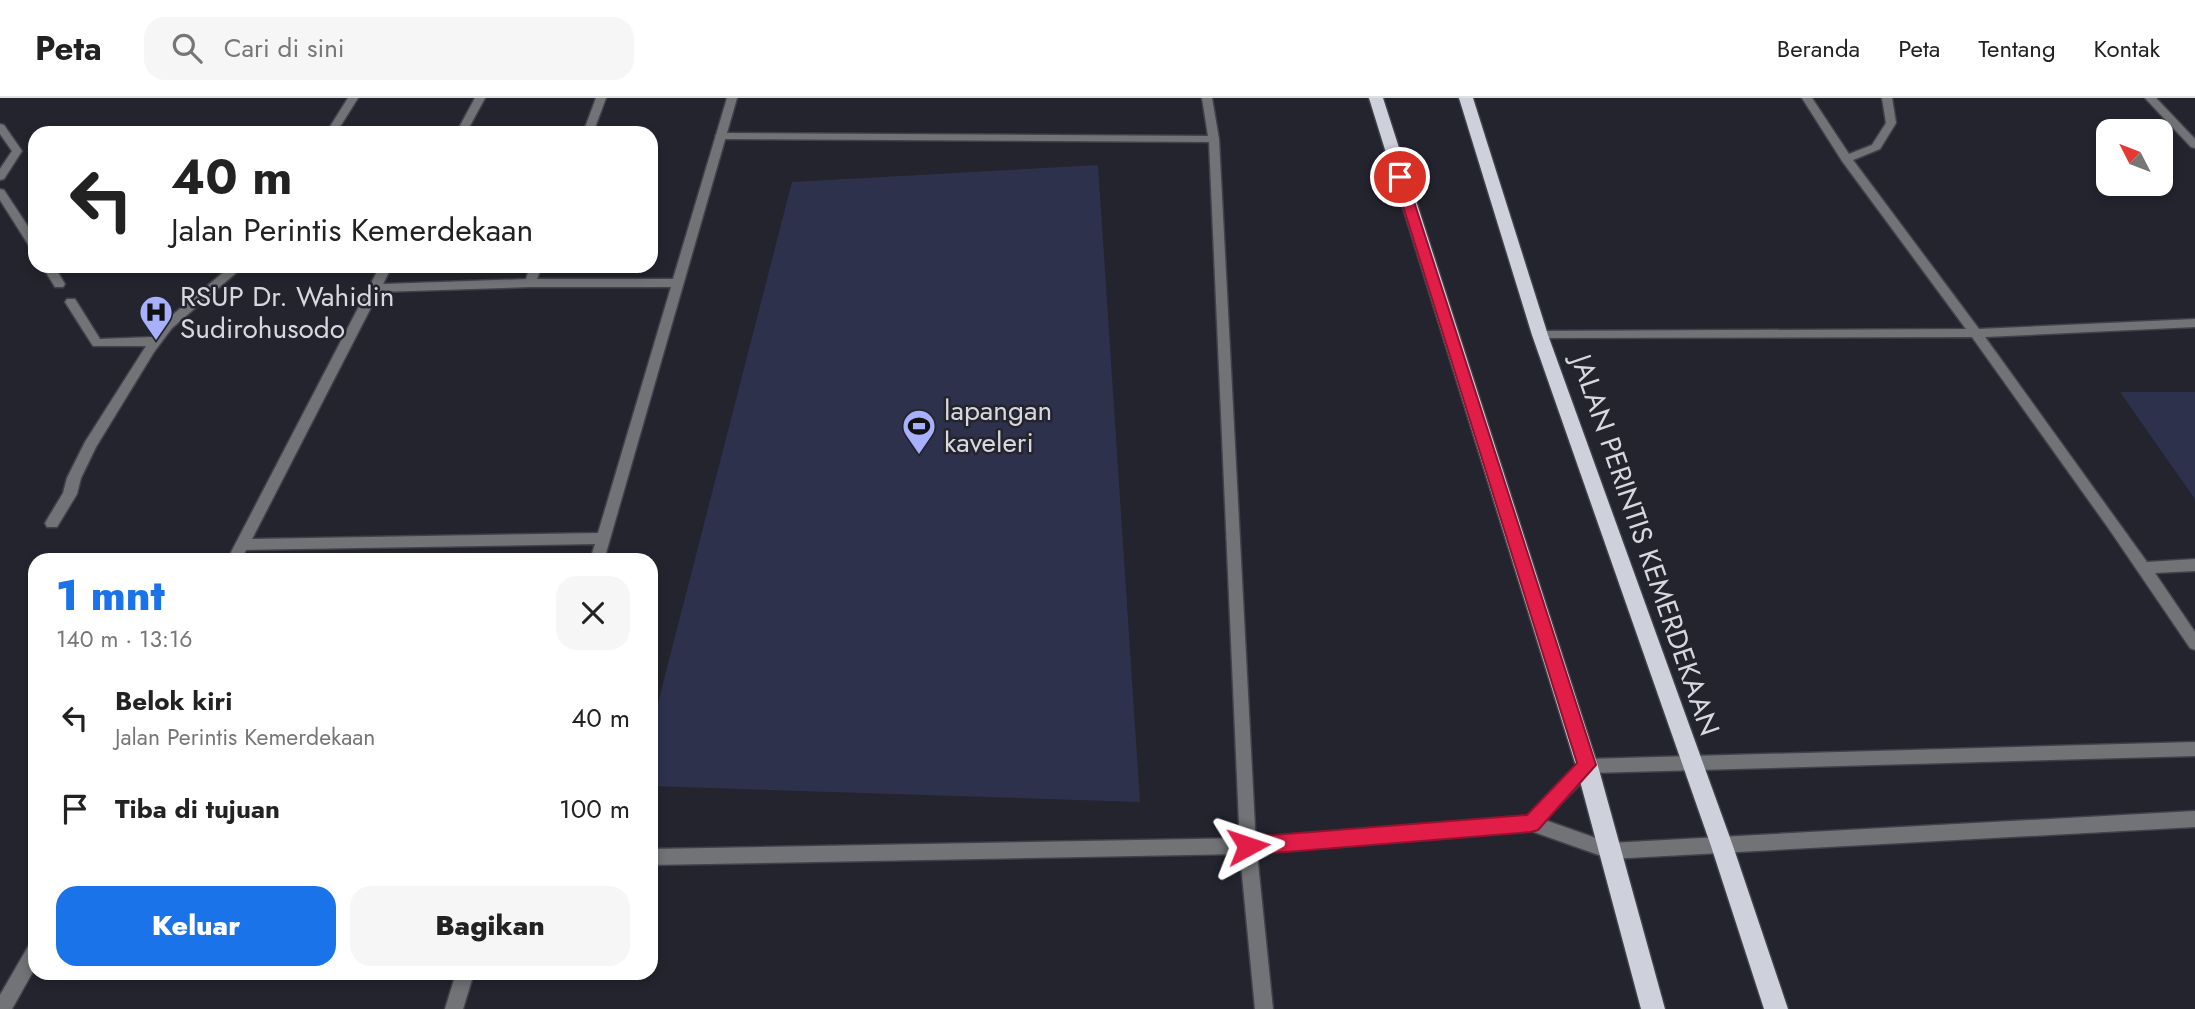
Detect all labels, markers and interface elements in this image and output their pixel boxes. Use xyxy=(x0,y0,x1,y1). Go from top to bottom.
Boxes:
search box xyxy=(144,17,634,80)
text: Peta xyxy=(35,25,102,72)
icon: search xyxy=(168,29,206,67)
text: Cari di sini xyxy=(224,29,345,67)
text: Beranda xyxy=(1777,31,1860,66)
text: Peta xyxy=(1898,31,1940,66)
text: Tentang xyxy=(1978,31,2056,66)
text: Kontak xyxy=(2094,31,2160,66)
north arrow xyxy=(2096,119,2174,196)
map controls xyxy=(2096,119,2173,196)
text: 40 m xyxy=(171,142,293,212)
pin xyxy=(1370,147,1430,207)
icon: left xyxy=(56,154,147,245)
icon: arrive xyxy=(1381,158,1419,196)
text: Jalan Perintis Kemerdekaan xyxy=(171,207,533,253)
place label: RSUP Dr. Wahidin Sudirohusodo xyxy=(180,276,394,349)
hospital icon: RSUP Dr. Wahidin Sudirohusodo xyxy=(137,293,175,342)
street label: JALAN PERINTIS KEMERDEKAAN xyxy=(1560,345,1730,741)
place label: lapangan kaveleri xyxy=(944,390,1052,463)
sports icon: lapangan kaveleri xyxy=(900,407,938,456)
text: 1 mnt xyxy=(56,565,165,626)
button: close xyxy=(556,576,630,650)
text: 140 m · 13:16 xyxy=(56,622,193,656)
text: Belok kiri xyxy=(115,682,232,720)
icon: left xyxy=(56,699,94,737)
text: 40 m xyxy=(571,699,630,737)
text: Jalan Perintis Kemerdekaan xyxy=(115,720,375,754)
icon: arrive xyxy=(56,790,94,828)
text: Tiba di tujuan xyxy=(115,790,280,828)
text: 100 m xyxy=(559,790,630,828)
position arrow xyxy=(1211,809,1285,883)
button: Keluar xyxy=(56,886,336,966)
button: Bagikan xyxy=(350,886,630,966)

